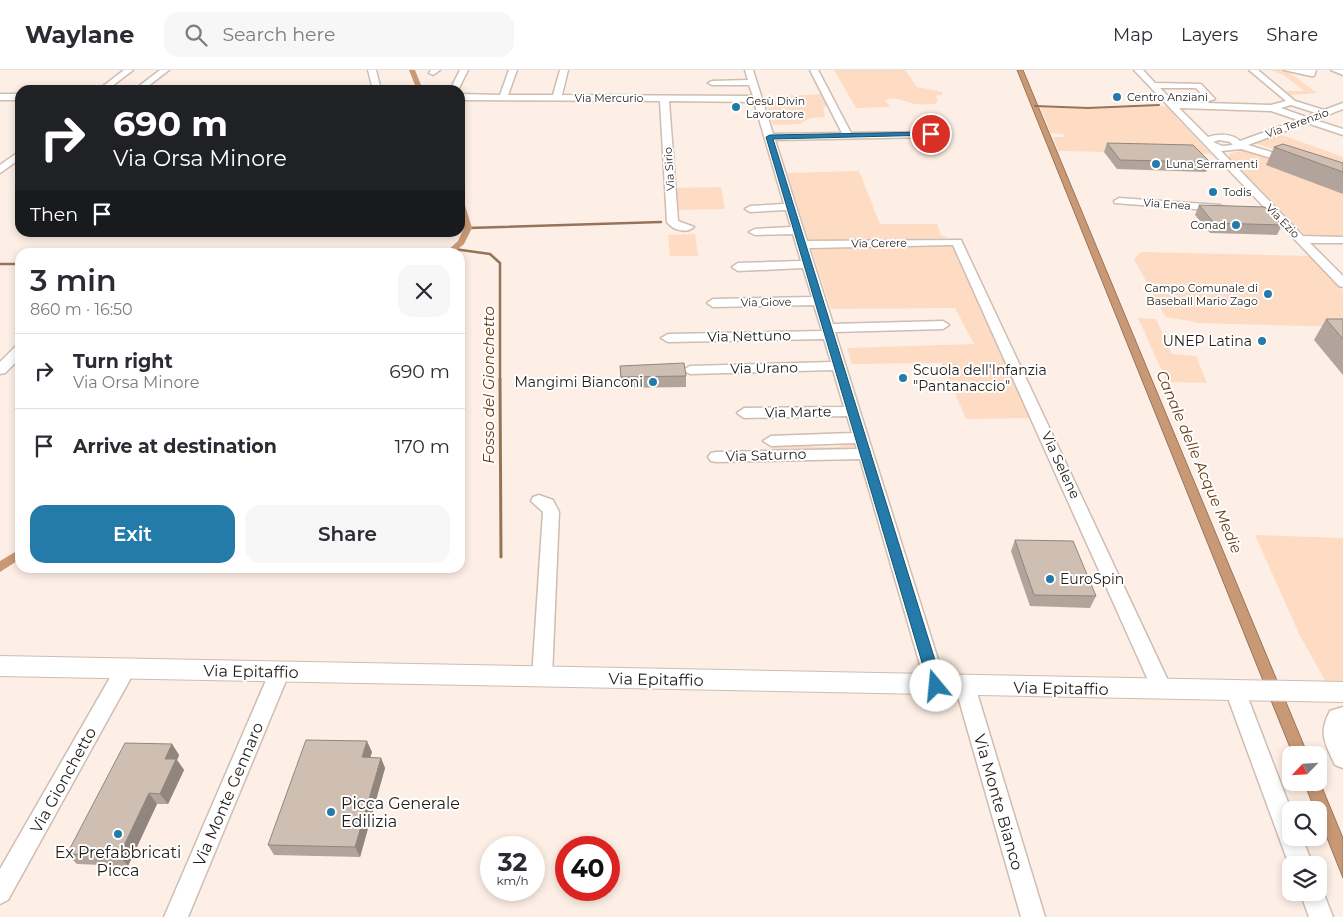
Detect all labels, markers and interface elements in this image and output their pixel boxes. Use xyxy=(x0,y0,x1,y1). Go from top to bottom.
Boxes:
search box xyxy=(164,12,514,57)
text: Waylane xyxy=(25,20,134,49)
icon: search xyxy=(182,21,210,49)
text: Search here xyxy=(222,23,335,46)
text: Map xyxy=(1113,24,1153,46)
text: Layers xyxy=(1181,24,1238,46)
text: Share xyxy=(1266,24,1318,46)
place label: Centro Anziani xyxy=(1127,90,1208,104)
street label: Via Mercurio xyxy=(574,91,644,105)
marker: Centro Anziani xyxy=(1111,91,1123,103)
place label: Gesù Divin Lavoratore xyxy=(746,94,805,121)
marker: Gesù Divin Lavoratore xyxy=(730,101,742,113)
text: 690 m xyxy=(113,102,228,145)
icon: right xyxy=(30,105,95,170)
street label: Via Terenzio xyxy=(1264,105,1330,141)
pin xyxy=(910,113,952,155)
icon: arrive xyxy=(917,120,945,148)
text: Via Orsa Minore xyxy=(113,145,287,172)
street label: Via Sirio xyxy=(660,147,678,191)
place label: Luna Serramenti xyxy=(1166,157,1258,171)
marker: Luna Serramenti xyxy=(1150,158,1162,170)
place label: Todis xyxy=(1223,185,1252,199)
marker: Todis xyxy=(1207,186,1219,198)
street label: Via Enea xyxy=(1143,195,1191,213)
icon: arrive xyxy=(88,200,116,228)
street label: Via Ezio xyxy=(1263,201,1303,241)
text: Then xyxy=(30,203,78,226)
place label: Conad xyxy=(1190,218,1226,232)
marker: Conad xyxy=(1230,219,1242,231)
street label: Via Cerere xyxy=(851,236,907,250)
text: 3 min xyxy=(30,262,117,299)
button: close xyxy=(398,265,450,317)
place label: Campo Comunale di Baseball Mario Zago xyxy=(1145,281,1258,308)
marker: Campo Comunale di Baseball Mario Zago xyxy=(1262,288,1274,300)
street label: Via Giove xyxy=(741,295,792,309)
text: 860 m · 16:50 xyxy=(30,300,133,319)
water label: Fosso del Gionchetto xyxy=(479,306,498,464)
street label: Via Nettuno xyxy=(707,326,791,346)
place label: UNEP Latina xyxy=(1163,332,1252,350)
marker: UNEP Latina xyxy=(1256,335,1268,347)
text: Turn right xyxy=(73,350,173,373)
icon: right xyxy=(30,357,58,385)
street label: Via Urano xyxy=(730,358,798,378)
text: 690 m xyxy=(389,360,450,383)
place label: Scuola dell'Infanzia "Pantanaccio" xyxy=(913,361,1047,395)
water label: Canale delle Acque Medie xyxy=(1152,367,1247,556)
marker: Scuola dell'Infanzia "Pantanaccio" xyxy=(897,372,909,384)
text: Via Orsa Minore xyxy=(73,373,199,392)
place label: Mangimi Bianconi xyxy=(514,373,643,391)
marker: Mangimi Bianconi xyxy=(647,376,659,388)
street label: Via Marte xyxy=(765,402,831,422)
street label: Via Selene xyxy=(1038,428,1084,502)
icon: arrive xyxy=(30,432,58,460)
text: Arrive at destination xyxy=(73,435,277,458)
text: 170 m xyxy=(395,435,450,458)
street label: Via Saturno xyxy=(725,445,807,465)
button: Exit xyxy=(30,505,235,563)
button: Share xyxy=(245,505,450,563)
place label: EuroSpin xyxy=(1060,570,1124,588)
marker: EuroSpin xyxy=(1044,573,1056,585)
position arrow xyxy=(909,659,961,711)
street label: Via Epitaffio xyxy=(203,661,299,682)
street label: Via Epitaffio xyxy=(608,669,704,690)
street label: Via Epitaffio xyxy=(1013,678,1109,699)
street label: Via Monte Gennaro xyxy=(190,719,267,869)
street label: Via Gionchetto xyxy=(26,724,100,837)
street label: Via Monte Bianco xyxy=(970,732,1027,872)
north arrow xyxy=(1282,746,1328,791)
map controls xyxy=(1282,746,1327,901)
place label: Picca Generale Edilizia xyxy=(341,794,460,831)
button: search xyxy=(1282,801,1327,846)
marker: Picca Generale Edilizia xyxy=(325,806,337,818)
marker: Ex Prefabbricati Picca xyxy=(112,828,124,840)
speed limit sign: 40 xyxy=(555,836,620,901)
place label: Ex Prefabbricati Picca xyxy=(55,843,181,880)
text: 32 xyxy=(498,847,527,877)
button: layers xyxy=(1282,856,1327,901)
text: km/h xyxy=(496,873,529,888)

